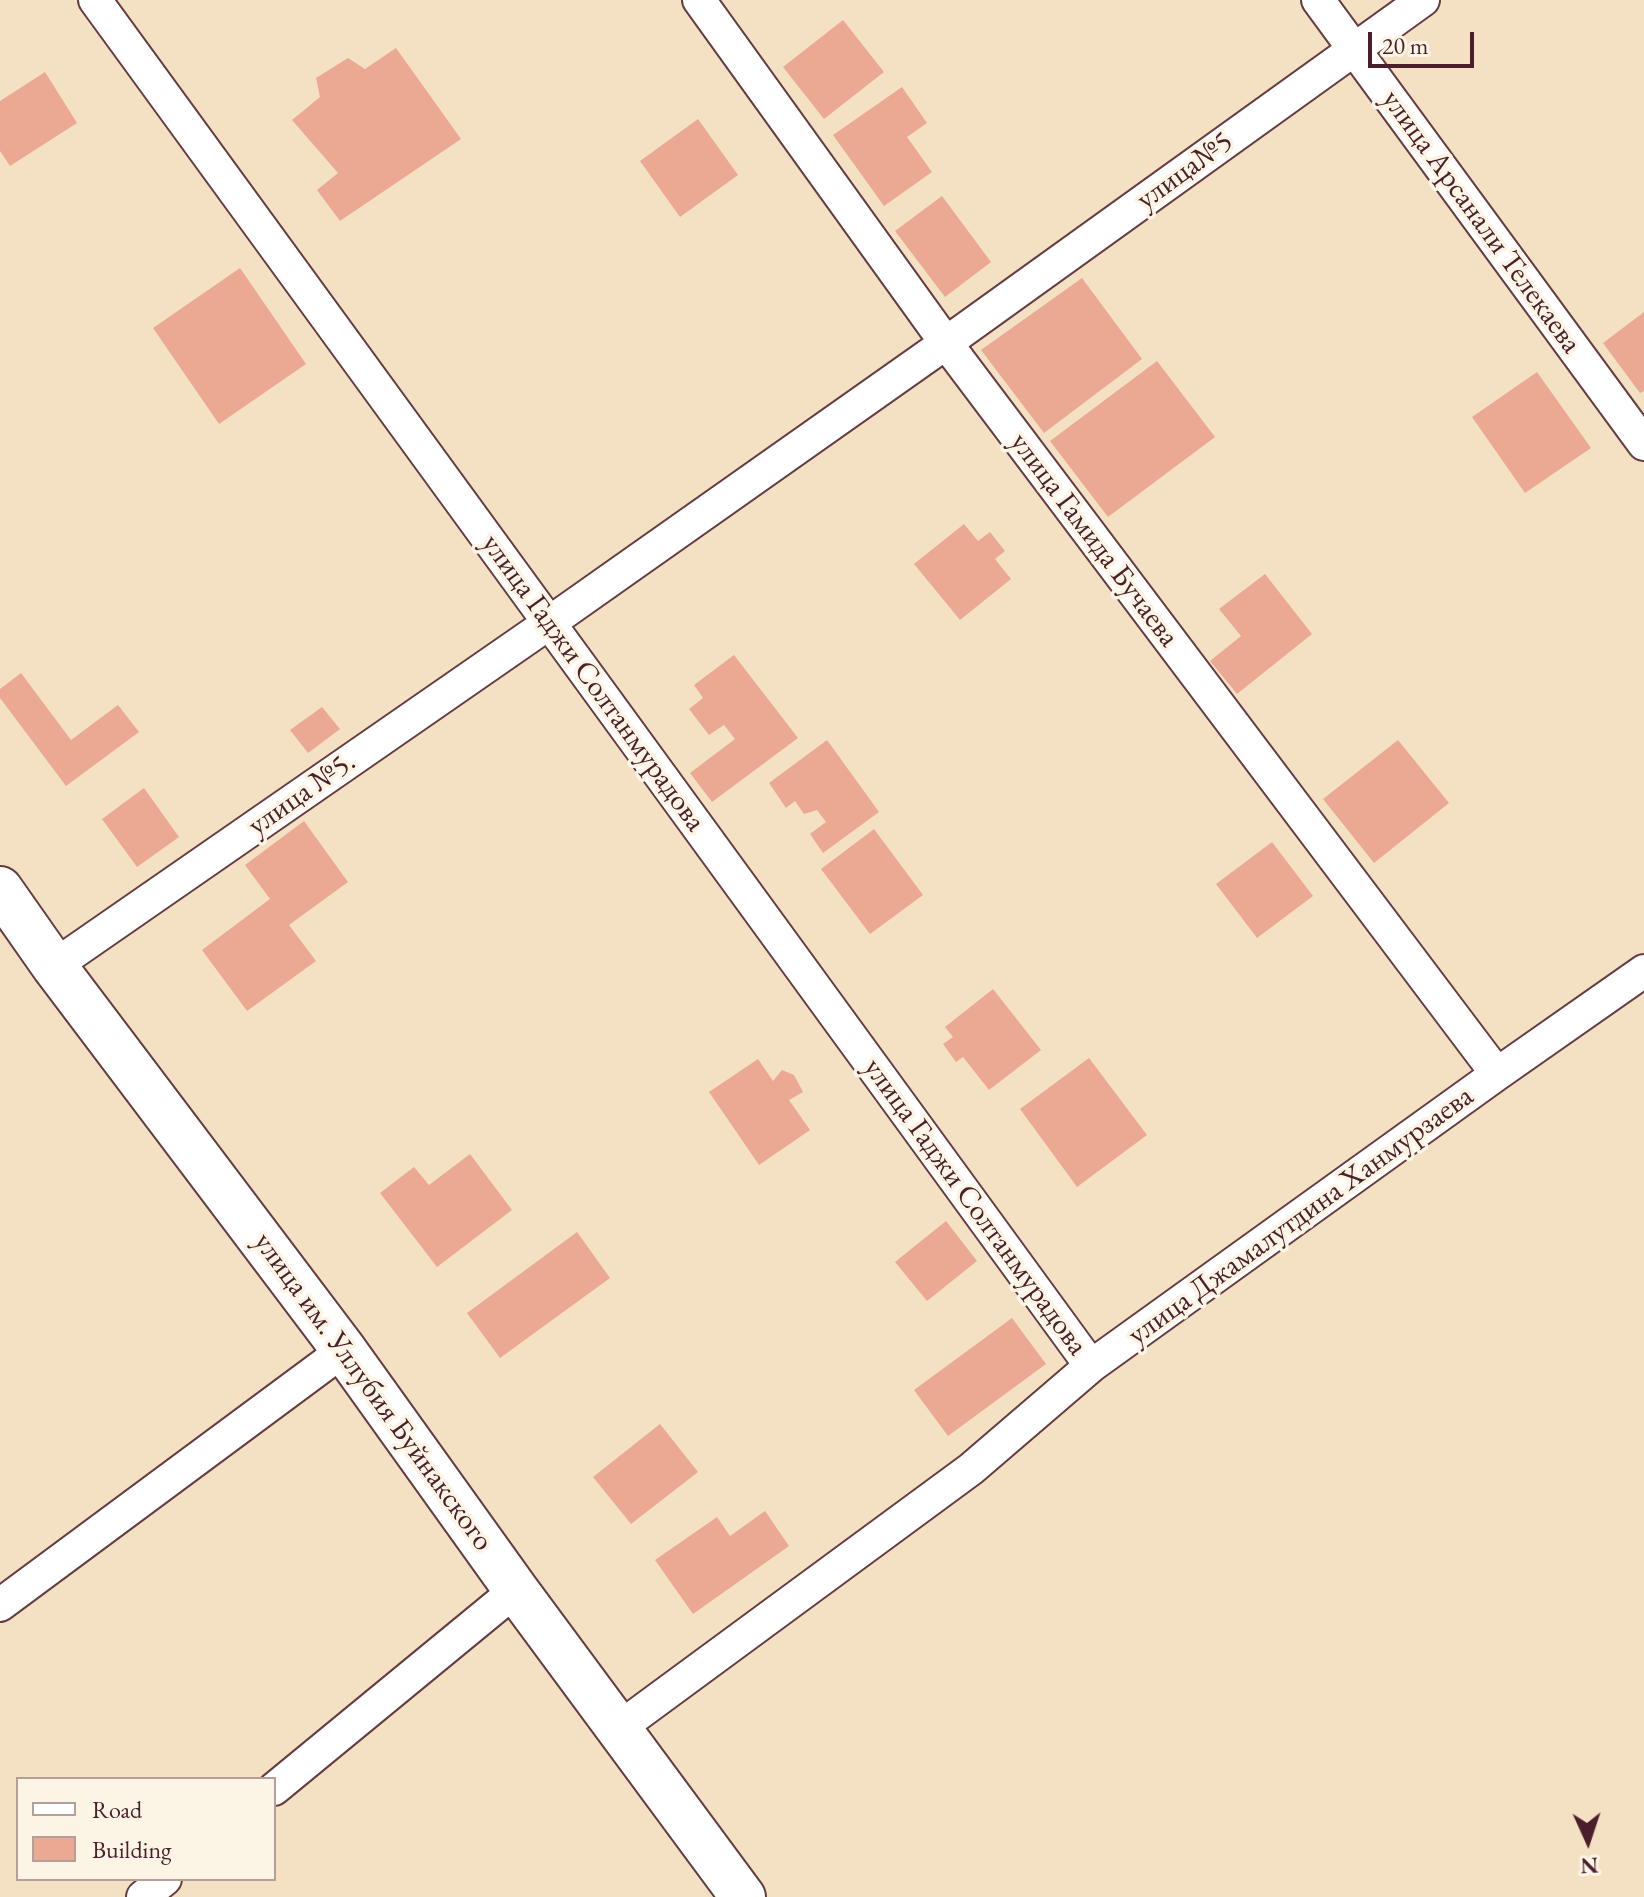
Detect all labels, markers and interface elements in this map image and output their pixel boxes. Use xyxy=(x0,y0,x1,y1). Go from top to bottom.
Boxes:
scale bar xyxy=(1372,16,1478,66)
text: 20 m xyxy=(1382,30,1429,61)
street label: улица Арсанали Телекаева xyxy=(1373,83,1589,361)
street label: улица№5 xyxy=(1130,124,1240,218)
street label: улица Гамида Бучаева xyxy=(1002,426,1186,654)
street label: улица Гаджи Солтанмурадова xyxy=(473,527,713,839)
street label: улица №5. xyxy=(241,744,363,844)
street label: улица Гаджи Солтанмурадова xyxy=(855,1051,1095,1363)
street label: улица Джамалутдина Ханмурзаева xyxy=(1121,1078,1481,1354)
street label: улица им. Уллубия Буйнакского xyxy=(245,1226,501,1558)
legend xyxy=(16,1777,276,1881)
text: Road xyxy=(92,1794,142,1825)
north arrow xyxy=(1548,1801,1628,1881)
text: Building xyxy=(92,1834,172,1865)
text: N xyxy=(1580,1851,1599,1880)

